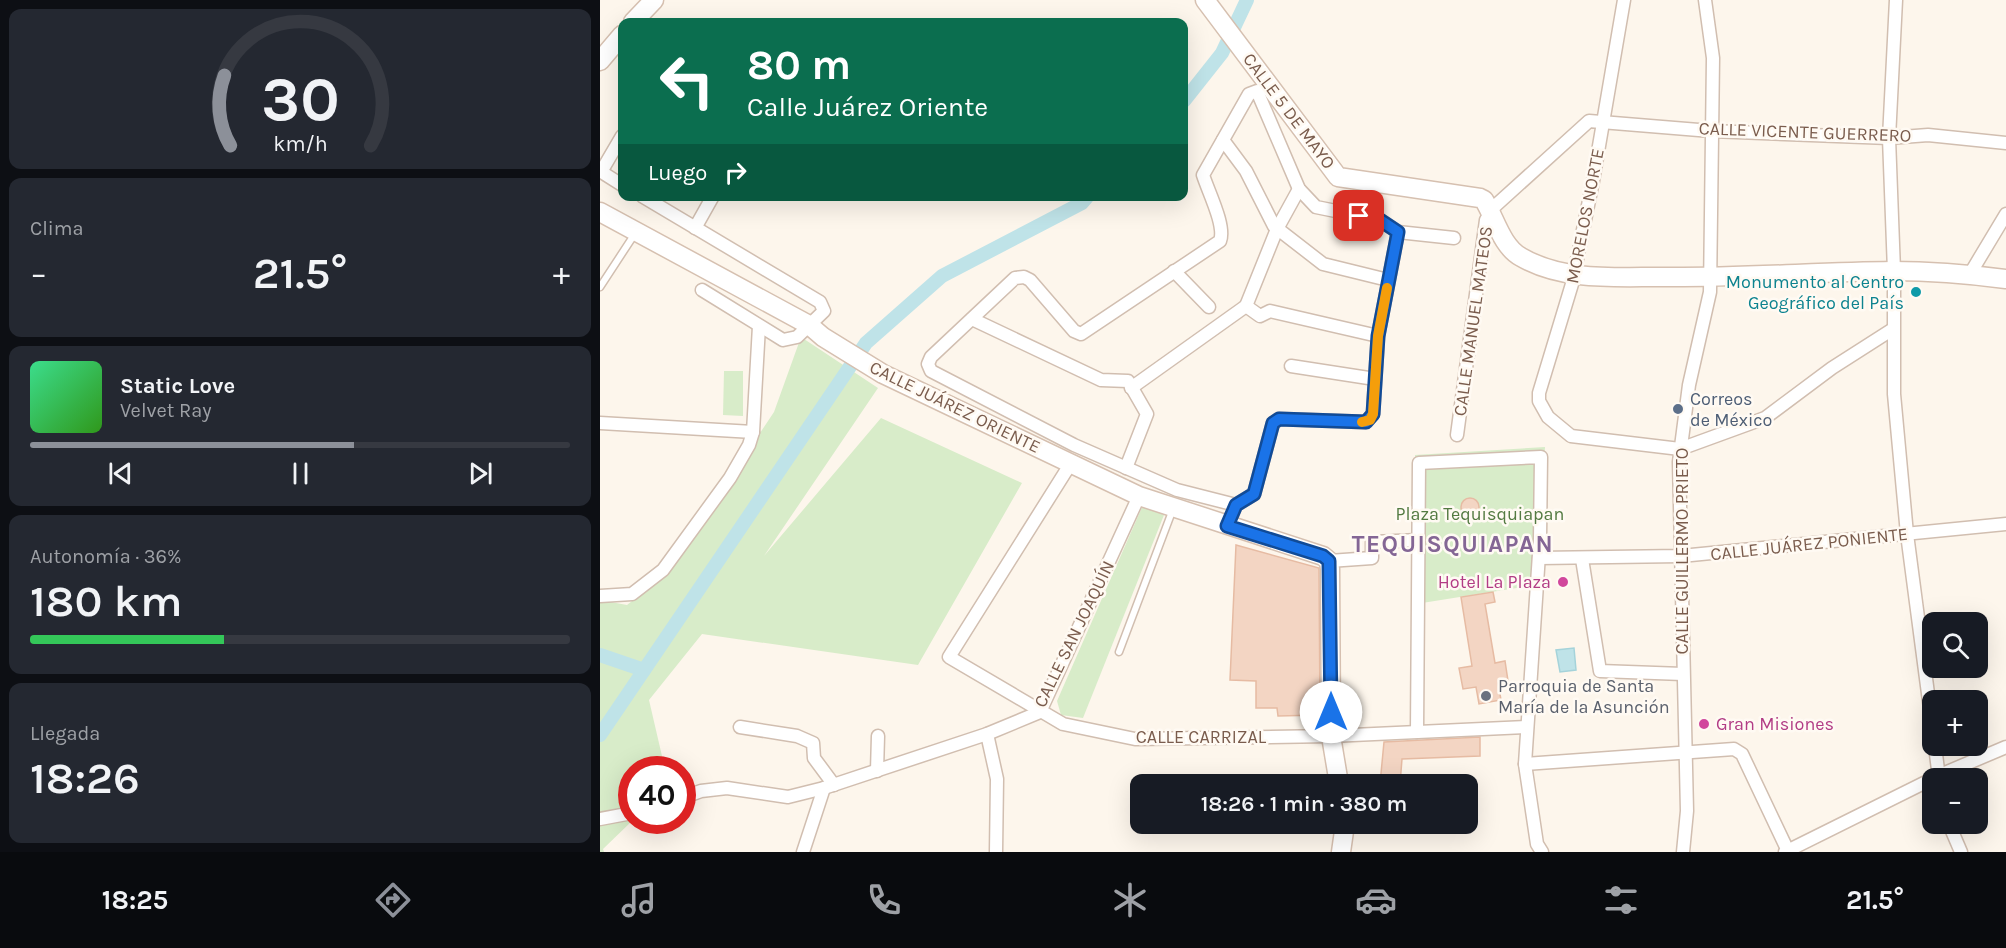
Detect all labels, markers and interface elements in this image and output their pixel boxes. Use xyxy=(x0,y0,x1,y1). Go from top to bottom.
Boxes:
text: 80 m xyxy=(747,40,851,90)
icon: left xyxy=(648,42,726,120)
street label: CALLE 5 DE MAYO xyxy=(1238,49,1340,173)
text: 30 xyxy=(261,63,339,136)
text: Calle Juárez Oriente xyxy=(747,91,988,123)
street label: CALLE VICENTE GUERRERO xyxy=(1698,117,1912,147)
text: km/h xyxy=(273,131,327,156)
street label: MORELOS NORTE xyxy=(1561,147,1609,285)
icon: right xyxy=(719,156,752,189)
text: Luego xyxy=(648,160,707,186)
pin xyxy=(1333,190,1384,241)
icon: arrive xyxy=(1342,199,1375,232)
text: Clima xyxy=(30,217,84,240)
street label: CALLE MANUEL MATEOS xyxy=(1449,225,1497,417)
text: 21.5° xyxy=(253,247,347,299)
text: − xyxy=(30,254,47,292)
text: + xyxy=(553,254,570,292)
place label: Monumento al Centro Geográfico del País xyxy=(1726,271,1904,314)
marker: Monumento al Centro Geográfico del País xyxy=(1909,285,1923,299)
street label: CALLE JUÁREZ ORIENTE xyxy=(866,355,1044,458)
text: Static Love xyxy=(120,373,235,399)
place label: Correos de México xyxy=(1690,388,1772,431)
text: Velvet Ray xyxy=(120,399,212,422)
marker: Correos de México xyxy=(1671,402,1685,416)
street label: CALLE GUILLERMO PRIETO xyxy=(1671,448,1693,654)
icon: previous xyxy=(104,457,137,490)
icon: pause xyxy=(284,457,317,490)
icon: next xyxy=(464,457,497,490)
park label: Plaza Tequisquiapan xyxy=(1396,503,1564,525)
street label: CALLE JUÁREZ PONIENTE xyxy=(1709,522,1909,565)
district label: TEQUISQUIAPAN xyxy=(1352,530,1554,558)
text: Autonomía · 36% xyxy=(30,545,182,568)
street label: CALLE SAN JOAQUÍN xyxy=(1028,557,1119,711)
place label: Hotel La Plaza xyxy=(1438,571,1551,593)
text: 180 km xyxy=(30,575,182,627)
marker: Hotel La Plaza xyxy=(1556,575,1570,589)
map controls xyxy=(1922,612,1988,834)
button: search xyxy=(1922,612,1988,678)
place label: Parroquia de Santa María de la Asunción xyxy=(1498,675,1670,718)
position arrow xyxy=(1299,680,1363,744)
marker: Parroquia de Santa María de la Asunción xyxy=(1479,689,1493,703)
button: + xyxy=(1922,690,1988,756)
place label: Gran Misiones xyxy=(1716,713,1834,735)
marker: Gran Misiones xyxy=(1697,717,1711,731)
text: Llegada xyxy=(30,722,100,745)
street label: CALLE CARRIZAL xyxy=(1136,726,1267,748)
text: 18:26 xyxy=(30,752,140,804)
speed limit sign: 40 xyxy=(618,756,696,834)
button: − xyxy=(1922,768,1988,834)
text: 18:26 · 1 min · 380 m xyxy=(1201,791,1407,817)
icon: directions xyxy=(372,879,414,921)
icon: music xyxy=(618,879,660,921)
icon: phone xyxy=(863,879,905,921)
icon: climate xyxy=(1109,879,1151,921)
icon: car xyxy=(1355,879,1397,921)
icon: filters xyxy=(1600,879,1642,921)
text: 18:25 xyxy=(102,884,168,916)
text: 21.5° xyxy=(1846,884,1904,916)

